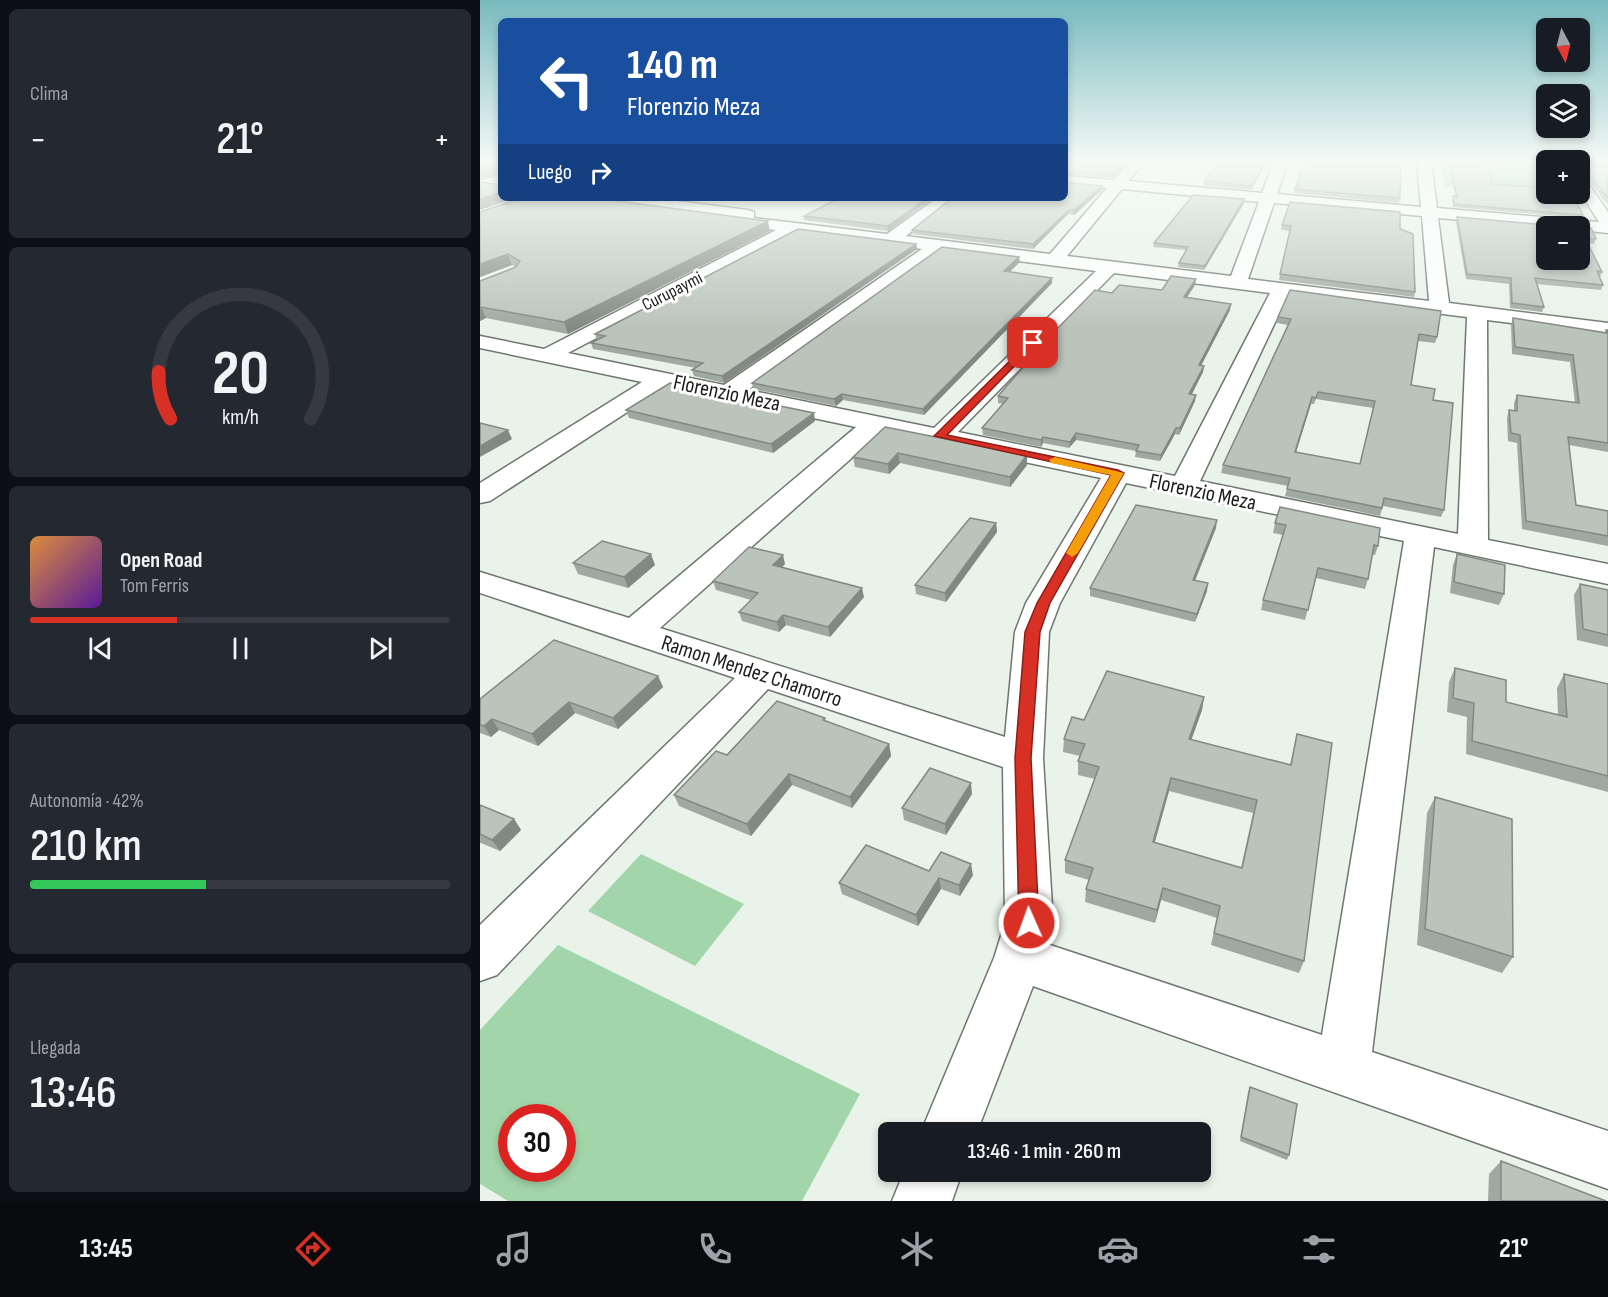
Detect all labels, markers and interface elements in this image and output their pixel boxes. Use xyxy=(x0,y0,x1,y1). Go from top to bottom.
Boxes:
north arrow xyxy=(1536,18,1590,72)
map controls xyxy=(1536,18,1590,270)
text: 140 m xyxy=(627,40,718,91)
icon: left xyxy=(528,42,606,120)
text: Clima xyxy=(30,82,68,106)
button: layers xyxy=(1536,84,1590,138)
text: Florenzio Meza xyxy=(627,91,760,123)
text: 21° xyxy=(216,112,264,167)
text: − xyxy=(30,120,46,160)
text: + xyxy=(434,120,450,160)
button: + xyxy=(1536,150,1590,204)
icon: right xyxy=(584,156,617,189)
text: Luego xyxy=(528,159,572,186)
button: − xyxy=(1536,216,1590,270)
street label: Curupaymi xyxy=(639,267,706,316)
pin xyxy=(1007,317,1058,368)
icon: arrive xyxy=(1016,326,1049,359)
text: 20 xyxy=(211,337,269,412)
street label: Florenzio Meza xyxy=(671,369,783,418)
text: km/h xyxy=(221,406,259,431)
street label: Florenzio Meza xyxy=(1147,468,1259,517)
text: Open Road xyxy=(120,547,202,574)
text: Tom Ferris xyxy=(120,574,189,598)
street label: Ramon Mendez Chamorro xyxy=(658,629,845,713)
icon: previous xyxy=(84,632,117,665)
icon: pause xyxy=(224,632,257,665)
icon: next xyxy=(364,632,397,665)
text: Autonomía · 42% xyxy=(30,789,144,813)
text: 210 km xyxy=(30,819,142,874)
position arrow xyxy=(997,891,1061,955)
text: Llegada xyxy=(30,1036,81,1060)
text: 13:46 xyxy=(30,1066,117,1121)
speed limit sign: 30 xyxy=(498,1104,576,1182)
text: 13:46 · 1 min · 260 m xyxy=(968,1138,1121,1165)
icon: directions xyxy=(292,1228,334,1270)
icon: music xyxy=(493,1228,535,1270)
icon: phone xyxy=(694,1228,736,1270)
icon: climate xyxy=(896,1228,938,1270)
icon: car xyxy=(1097,1228,1139,1270)
icon: filters xyxy=(1298,1228,1340,1270)
text: 13:45 xyxy=(80,1233,133,1265)
text: 21° xyxy=(1499,1233,1528,1265)

